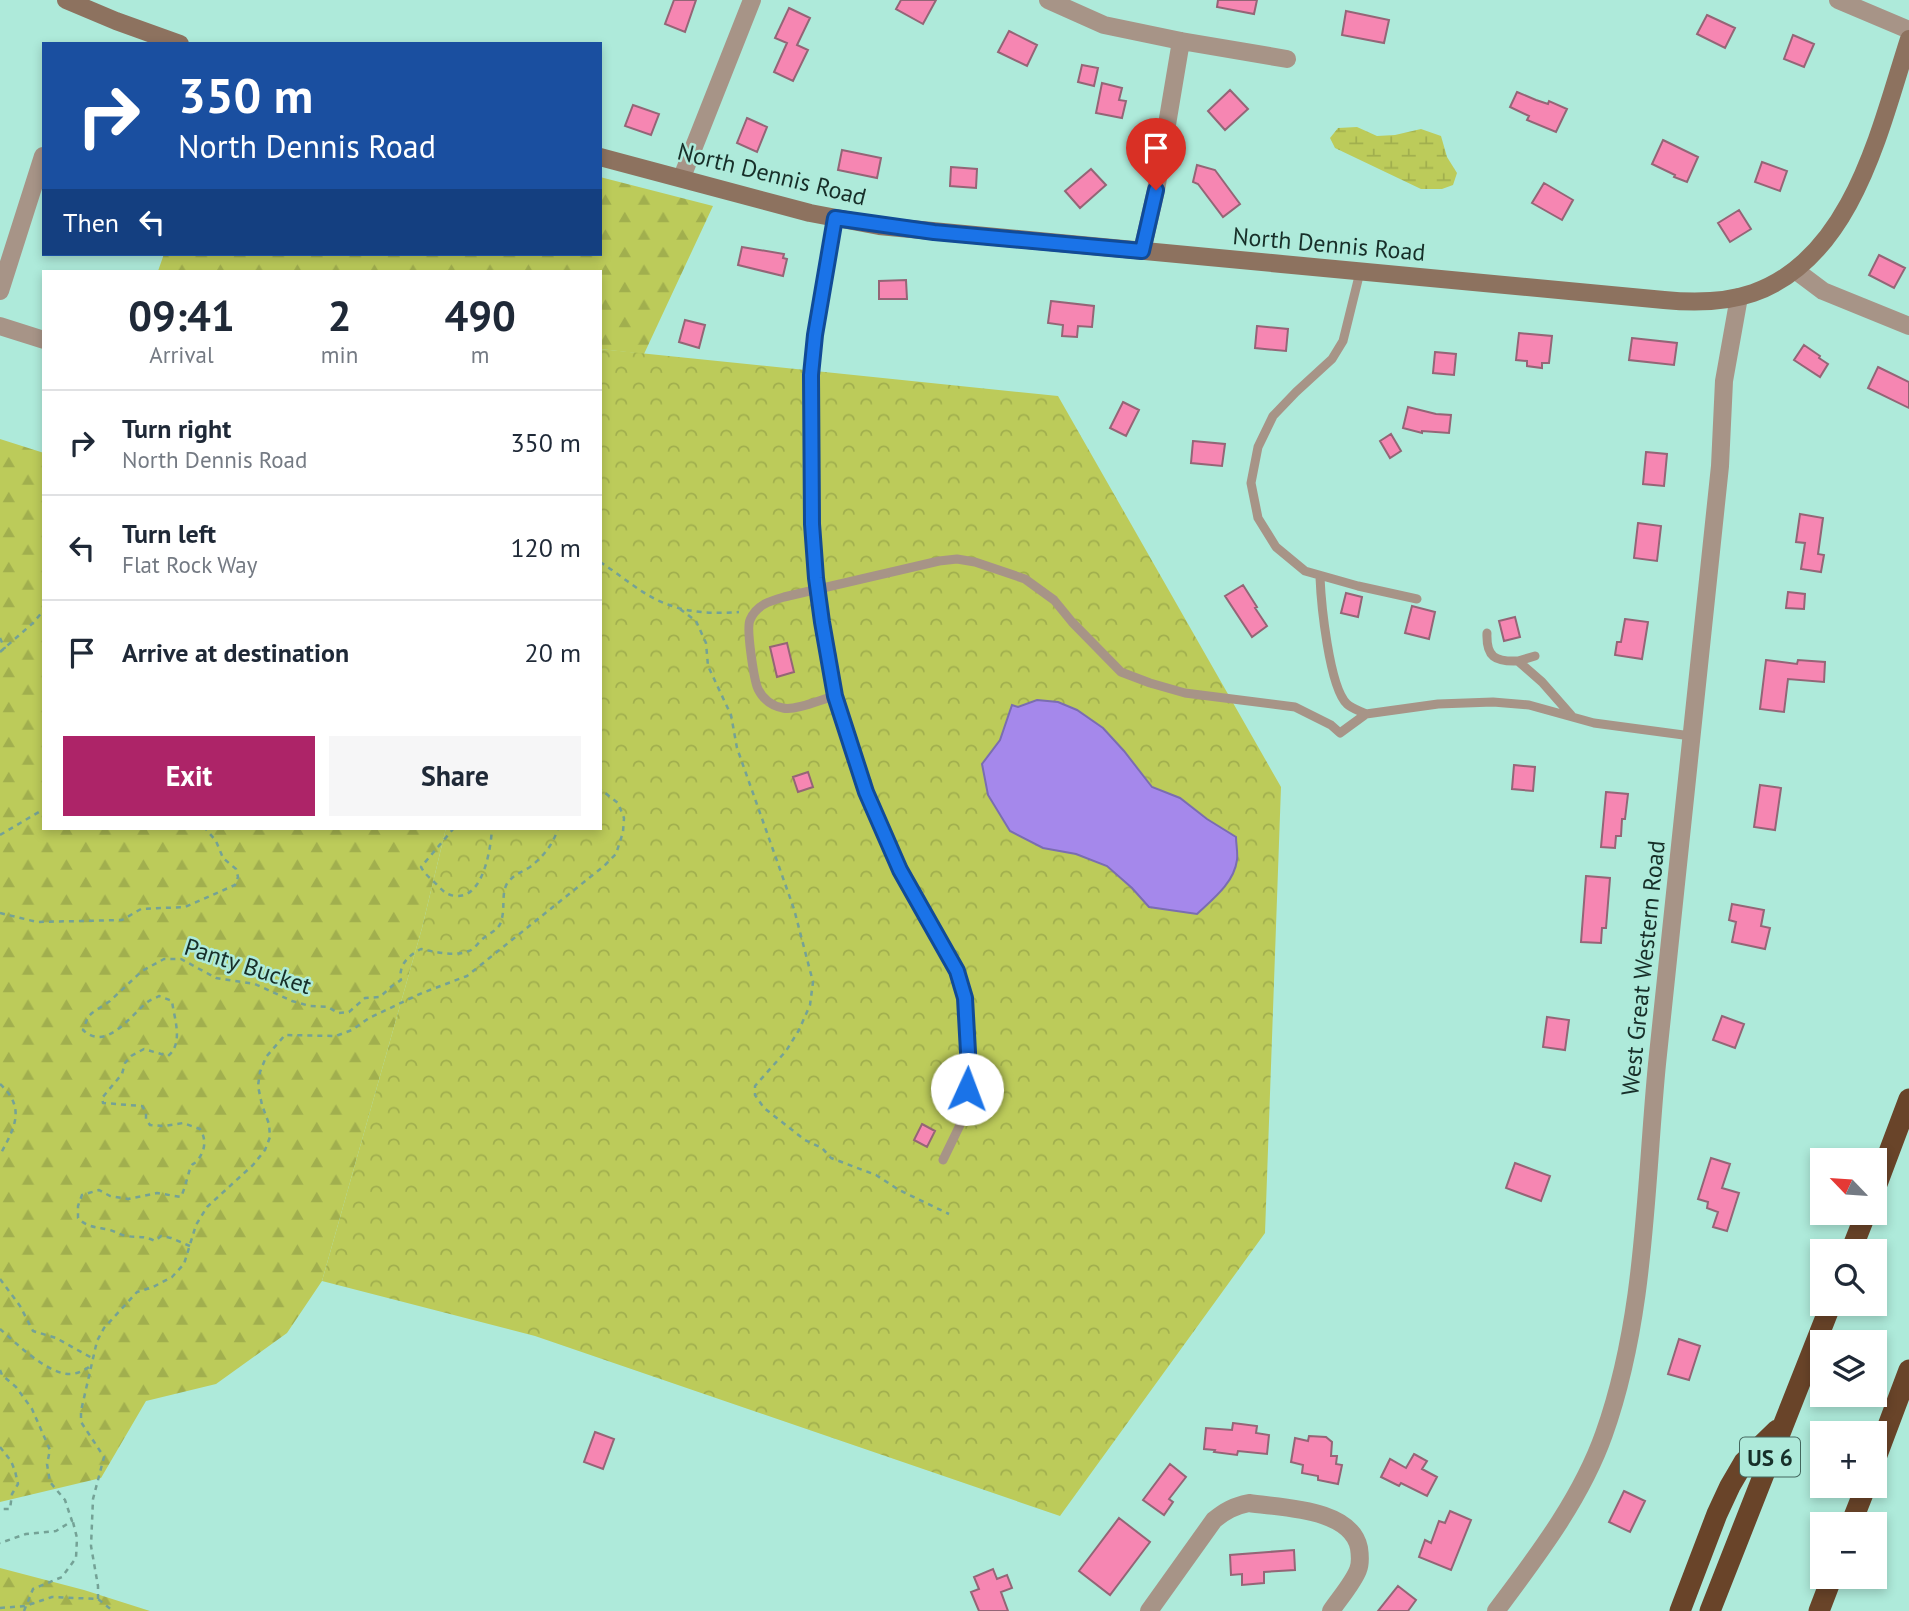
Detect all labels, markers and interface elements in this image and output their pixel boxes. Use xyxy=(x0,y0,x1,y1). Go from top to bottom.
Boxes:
text: 350 m xyxy=(178,63,313,127)
icon: right xyxy=(63,70,154,161)
pin xyxy=(1126,118,1186,190)
text: North Dennis Road xyxy=(178,125,436,167)
icon: arrive xyxy=(1137,129,1175,167)
street label: North Dennis Road xyxy=(674,136,870,212)
icon: left xyxy=(133,203,171,241)
text: Then xyxy=(63,206,119,239)
street label: North Dennis Road xyxy=(1231,220,1427,268)
text: 09:41 xyxy=(128,288,235,343)
text: 2 xyxy=(328,288,351,343)
text: 490 xyxy=(444,288,516,343)
text: Arrival xyxy=(149,340,214,369)
text: min xyxy=(321,340,358,369)
text: m xyxy=(471,340,489,369)
text: Turn right xyxy=(122,412,231,445)
icon: right xyxy=(63,424,101,462)
text: 350 m xyxy=(510,426,581,459)
text: North Dennis Road xyxy=(122,445,307,474)
text: Turn left xyxy=(122,517,216,550)
icon: left xyxy=(63,529,101,567)
text: 120 m xyxy=(510,531,581,564)
text: Flat Rock Way xyxy=(122,550,258,579)
icon: arrive xyxy=(63,634,101,672)
text: Arrive at destination xyxy=(122,636,349,669)
text: 20 m xyxy=(525,636,581,669)
button: Exit xyxy=(63,736,315,816)
button: Share xyxy=(329,736,581,816)
street label: West Great Western Road xyxy=(1614,839,1672,1097)
street label: Panty Bucket xyxy=(181,931,315,1001)
position arrow xyxy=(930,1052,1004,1126)
north arrow xyxy=(1810,1148,1886,1225)
map controls xyxy=(1810,1148,1887,1589)
button: search xyxy=(1810,1239,1887,1316)
button: layers xyxy=(1810,1330,1887,1407)
button: + xyxy=(1810,1421,1887,1498)
road number: US 6 xyxy=(1740,1438,1800,1476)
button: − xyxy=(1810,1512,1887,1589)

